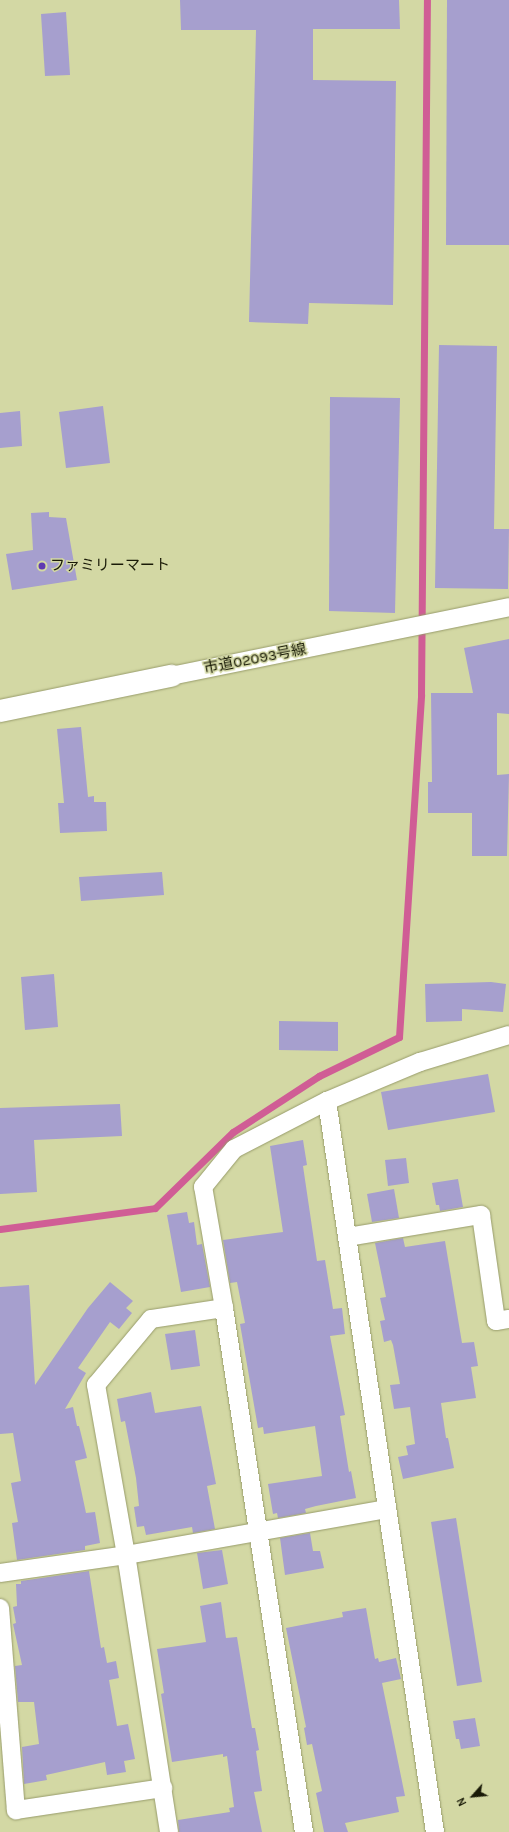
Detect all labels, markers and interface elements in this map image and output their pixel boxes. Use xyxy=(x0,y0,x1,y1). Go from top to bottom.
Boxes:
place label: ファミリーマート xyxy=(50,557,170,575)
marker: ファミリーマート xyxy=(37,561,47,571)
street label: 市道02093号線 xyxy=(202,640,308,678)
north arrow xyxy=(453,1776,493,1816)
text: N xyxy=(454,1795,469,1808)

